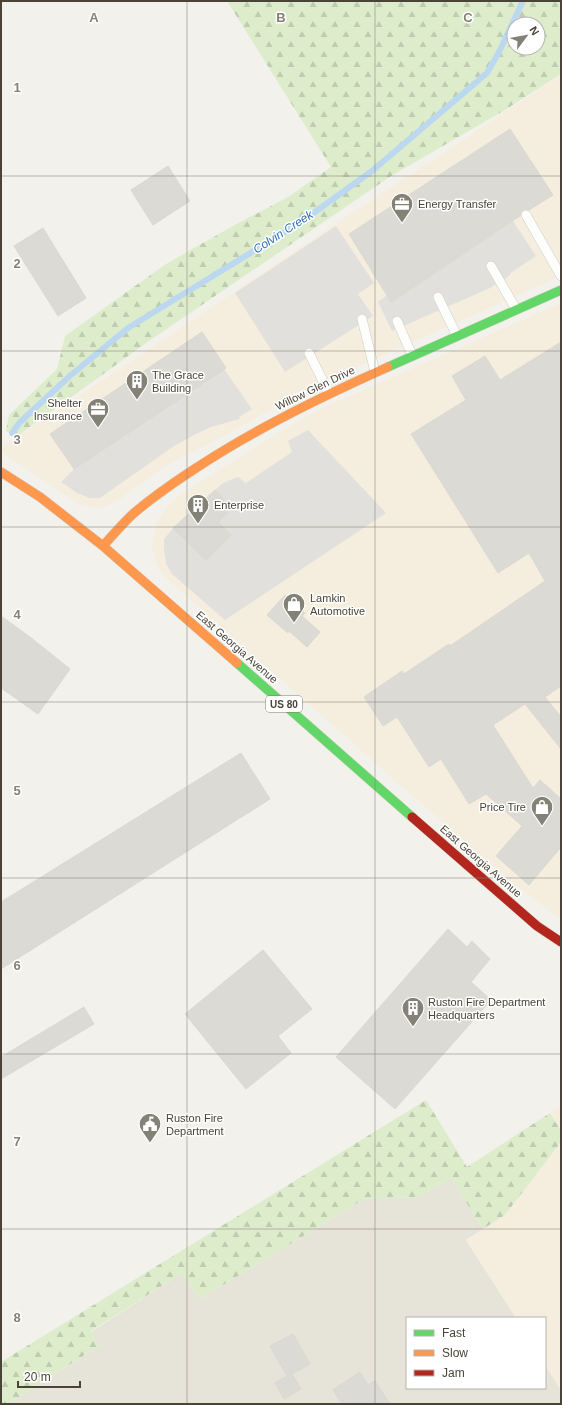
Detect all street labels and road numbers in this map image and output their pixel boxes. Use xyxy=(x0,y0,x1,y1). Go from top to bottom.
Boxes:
street label: Willow Glen Drive xyxy=(273,364,357,412)
street label: East Georgia Avenue xyxy=(194,608,280,686)
road number: US 80 xyxy=(266,696,302,712)
street label: East Georgia Avenue xyxy=(438,822,524,900)

